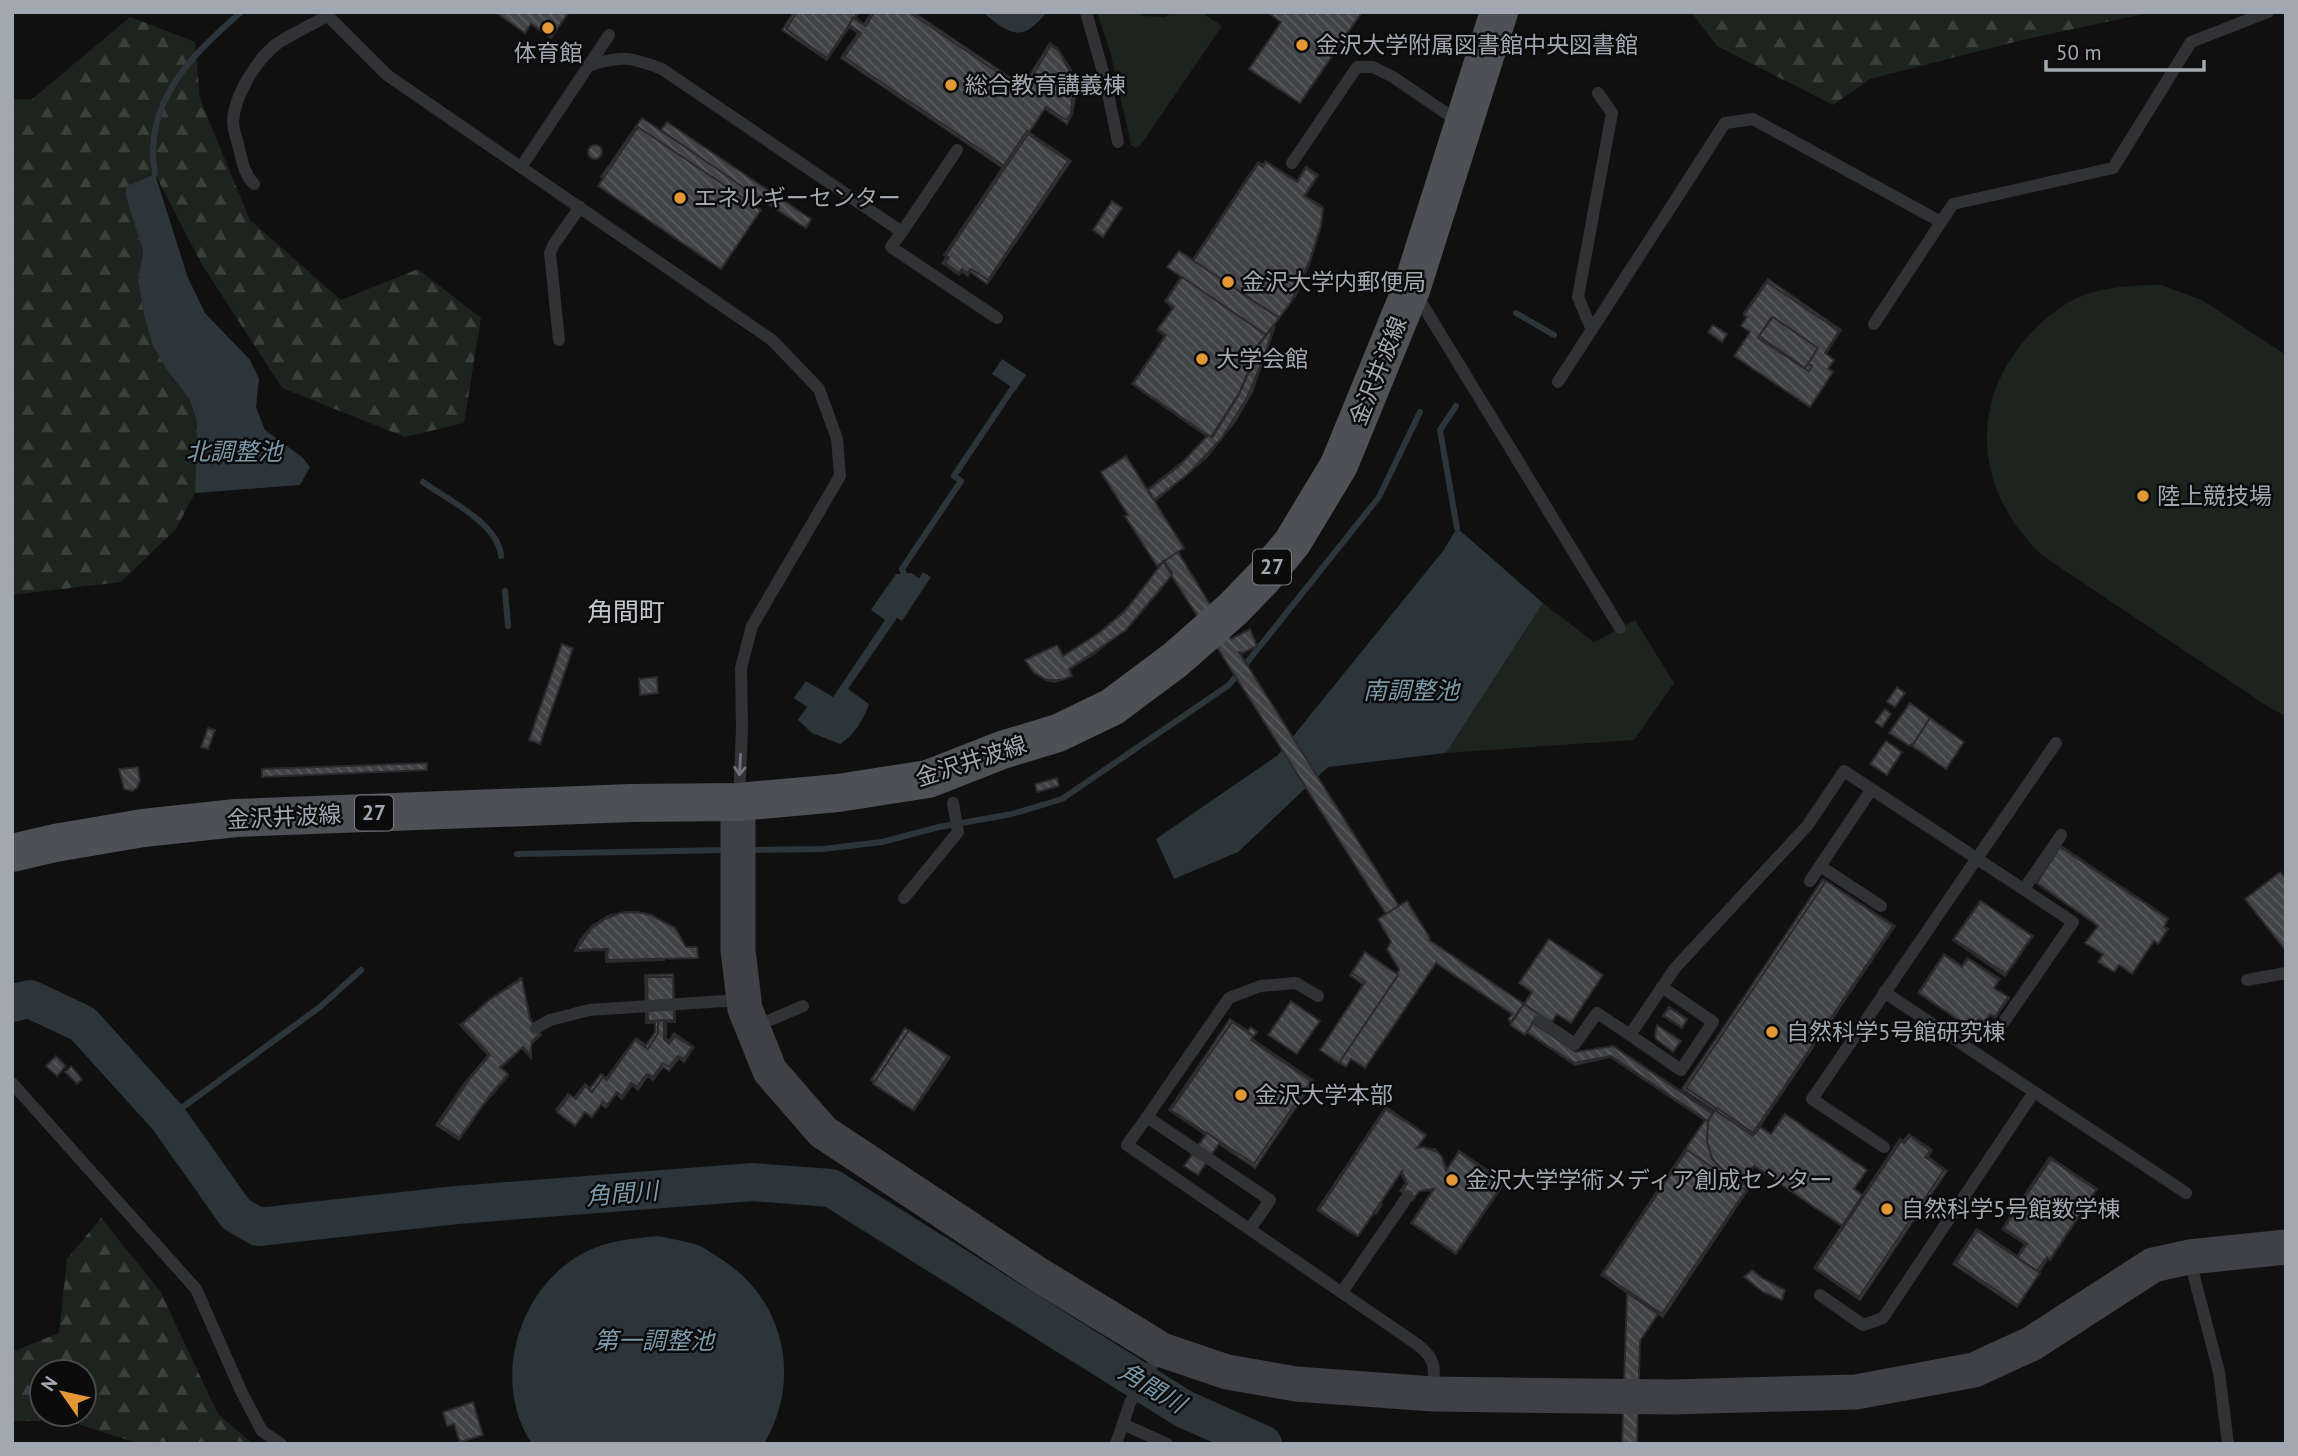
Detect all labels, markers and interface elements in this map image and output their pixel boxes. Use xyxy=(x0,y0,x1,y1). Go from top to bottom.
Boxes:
marker: 体育館 xyxy=(540,20,556,36)
scale bar xyxy=(2046,28,2204,72)
place label: 金沢大学附属図書館中央図書館 xyxy=(1316,30,1638,59)
marker: 金沢大学附属図書館中央図書館 xyxy=(1294,37,1310,53)
place label: 体育館 xyxy=(514,38,583,67)
text: 50 m xyxy=(2056,39,2102,66)
place label: 総合教育講義棟 xyxy=(965,70,1126,99)
marker: 総合教育講義棟 xyxy=(943,77,959,93)
place label: エネルギーセンター xyxy=(694,183,901,212)
marker: エネルギーセンター xyxy=(672,190,688,206)
place label: 金沢大学内郵便局 xyxy=(1242,267,1426,296)
marker: 金沢大学内郵便局 xyxy=(1220,274,1236,290)
street label: 金沢井波線 xyxy=(1343,312,1413,430)
place label: 大学会館 xyxy=(1216,344,1308,373)
marker: 大学会館 xyxy=(1194,351,1210,367)
water label: 北調整池 xyxy=(186,436,284,467)
place label: 陸上競技場 xyxy=(2157,481,2272,510)
marker: 陸上競技場 xyxy=(2135,488,2151,504)
road number: 27 xyxy=(1253,550,1291,584)
district label: 角間町 xyxy=(587,595,665,628)
water label: 南調整池 xyxy=(1363,675,1461,706)
street label: 金沢井波線 xyxy=(912,729,1030,792)
one-way arrow xyxy=(734,753,747,776)
road number: 27 xyxy=(355,796,393,830)
street label: 金沢井波線 xyxy=(226,799,342,834)
place label: 自然科学5号館研究棟 xyxy=(1786,1017,2006,1046)
marker: 自然科学5号館研究棟 xyxy=(1764,1024,1780,1040)
place label: 金沢大学本部 xyxy=(1255,1080,1393,1109)
marker: 金沢大学本部 xyxy=(1233,1087,1249,1103)
place label: 金沢大学学術メディア創成センター xyxy=(1466,1165,1832,1194)
marker: 金沢大学学術メディア創成センター xyxy=(1444,1172,1460,1188)
water label: 角間川 xyxy=(585,1175,662,1212)
place label: 自然科学5号館数学棟 xyxy=(1901,1194,2121,1223)
marker: 自然科学5号館数学棟 xyxy=(1879,1201,1895,1217)
water label: 第一調整池 xyxy=(594,1325,716,1356)
water label: 角間川 xyxy=(1113,1356,1194,1421)
north arrow xyxy=(28,1358,98,1428)
text: N xyxy=(35,1372,62,1395)

